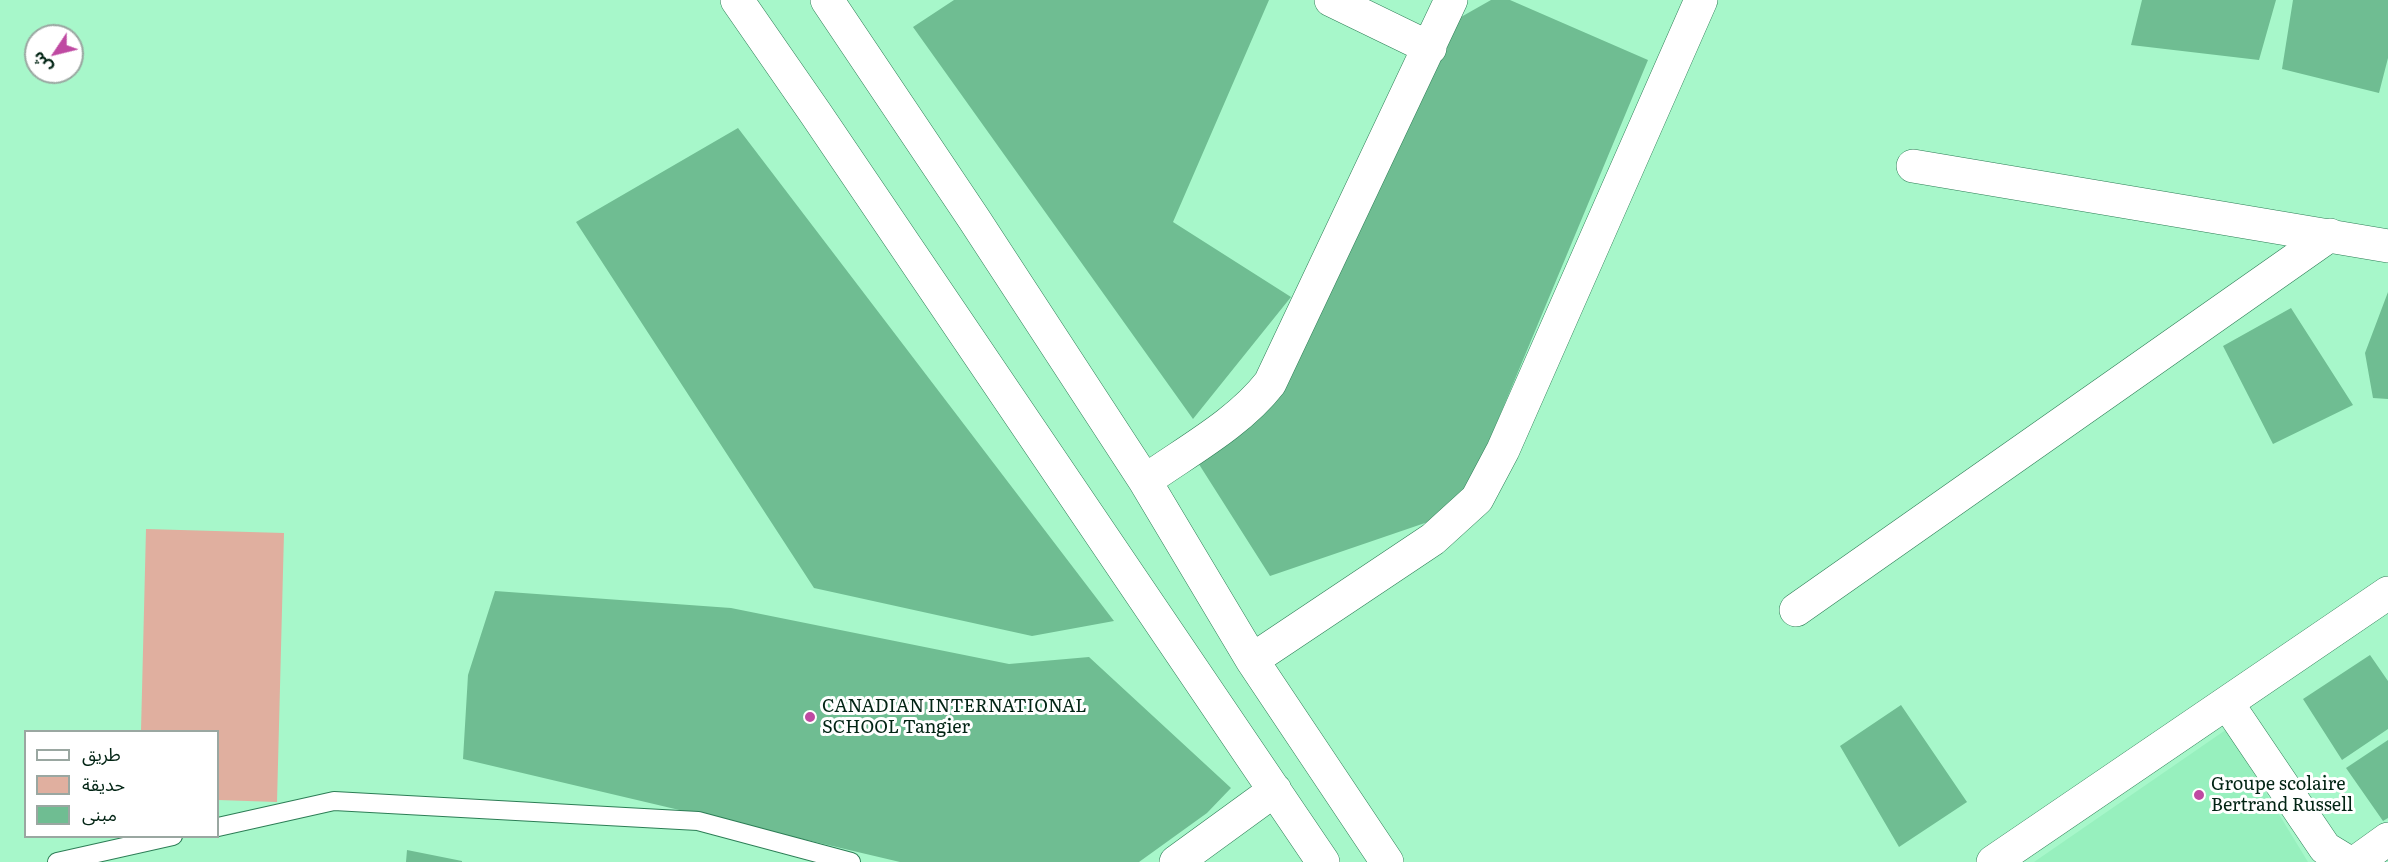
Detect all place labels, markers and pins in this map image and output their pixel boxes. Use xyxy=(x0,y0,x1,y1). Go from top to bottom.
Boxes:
place label: CANADIAN INTERNATIONAL SCHOOL Tangier xyxy=(822,696,1087,738)
marker: CANADIAN INTERNATIONAL SCHOOL Tangier xyxy=(803,710,817,724)
place label: Groupe scolaire Bertrand Russell xyxy=(2211,774,2353,816)
marker: Groupe scolaire Bertrand Russell xyxy=(2192,788,2206,802)

